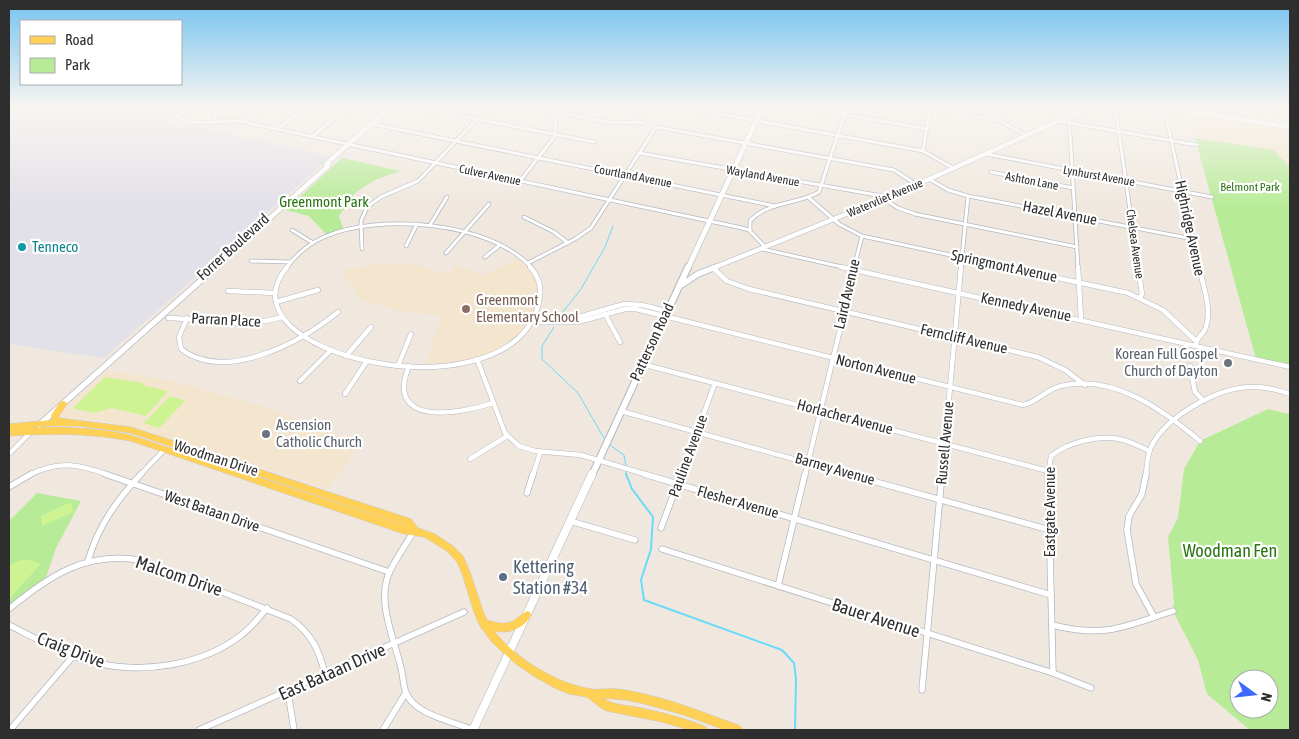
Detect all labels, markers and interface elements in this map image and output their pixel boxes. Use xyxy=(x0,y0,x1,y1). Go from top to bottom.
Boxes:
legend xyxy=(20,20,182,85)
text: Road xyxy=(65,31,94,48)
text: Park xyxy=(65,56,90,73)
street label: Culver Avenue xyxy=(458,162,522,188)
street label: Courtland Avenue xyxy=(593,162,673,190)
street label: Wayland Avenue xyxy=(725,163,801,189)
street label: Lynhurst Avenue xyxy=(1062,163,1136,189)
street label: Ashton Lane xyxy=(1004,169,1060,193)
street label: Watervliet Avenue xyxy=(845,176,925,220)
street label: Highridge Avenue xyxy=(1172,178,1209,277)
park label: Belmont Park xyxy=(1220,180,1280,194)
park label: Greenmont Park xyxy=(279,193,369,210)
street label: Hazel Avenue xyxy=(1022,197,1099,228)
street label: Chelsea Avenue xyxy=(1123,208,1147,280)
street label: Forrer Boulevard xyxy=(193,210,272,284)
place label: Tenneco xyxy=(32,238,78,255)
marker: Tenneco xyxy=(16,241,28,253)
street label: Springmont Avenue xyxy=(950,246,1059,285)
street label: Laird Avenue xyxy=(830,257,863,331)
street label: Kennedy Avenue xyxy=(979,289,1073,324)
place label: Greenmont Elementary School xyxy=(476,291,579,325)
street label: Patterson Road xyxy=(626,300,677,383)
marker: Greenmont Elementary School xyxy=(460,303,472,315)
street label: Parran Place xyxy=(191,309,261,330)
street label: Ferncliff Avenue xyxy=(919,320,1010,357)
place label: Korean Full Gospel Church of Dayton xyxy=(1115,345,1218,379)
street label: Norton Avenue xyxy=(834,350,918,387)
marker: Korean Full Gospel Church of Dayton xyxy=(1222,357,1234,369)
street label: Horlacher Avenue xyxy=(795,396,895,438)
street label: Russell Avenue xyxy=(932,400,957,485)
street label: Pauline Avenue xyxy=(665,412,710,499)
place label: Ascension Catholic Church xyxy=(276,416,362,450)
marker: Ascension Catholic Church xyxy=(260,428,272,440)
street label: Woodman Drive xyxy=(172,436,261,479)
street label: Barney Avenue xyxy=(793,449,877,488)
street label: Eastgate Avenue xyxy=(1041,466,1058,557)
street label: Flesher Avenue xyxy=(695,482,781,521)
street label: West Bataan Drive xyxy=(162,486,262,535)
park label: Woodman Fen xyxy=(1183,540,1277,561)
street label: Malcom Drive xyxy=(133,551,225,600)
place label: Kettering Station #34 xyxy=(513,556,588,598)
marker: Kettering Station #34 xyxy=(497,571,509,583)
street label: Bauer Avenue xyxy=(829,593,923,642)
street label: Craig Drive xyxy=(34,627,108,672)
street label: East Bataan Drive xyxy=(275,639,389,705)
north arrow xyxy=(1229,669,1279,719)
text: N xyxy=(1258,691,1275,703)

